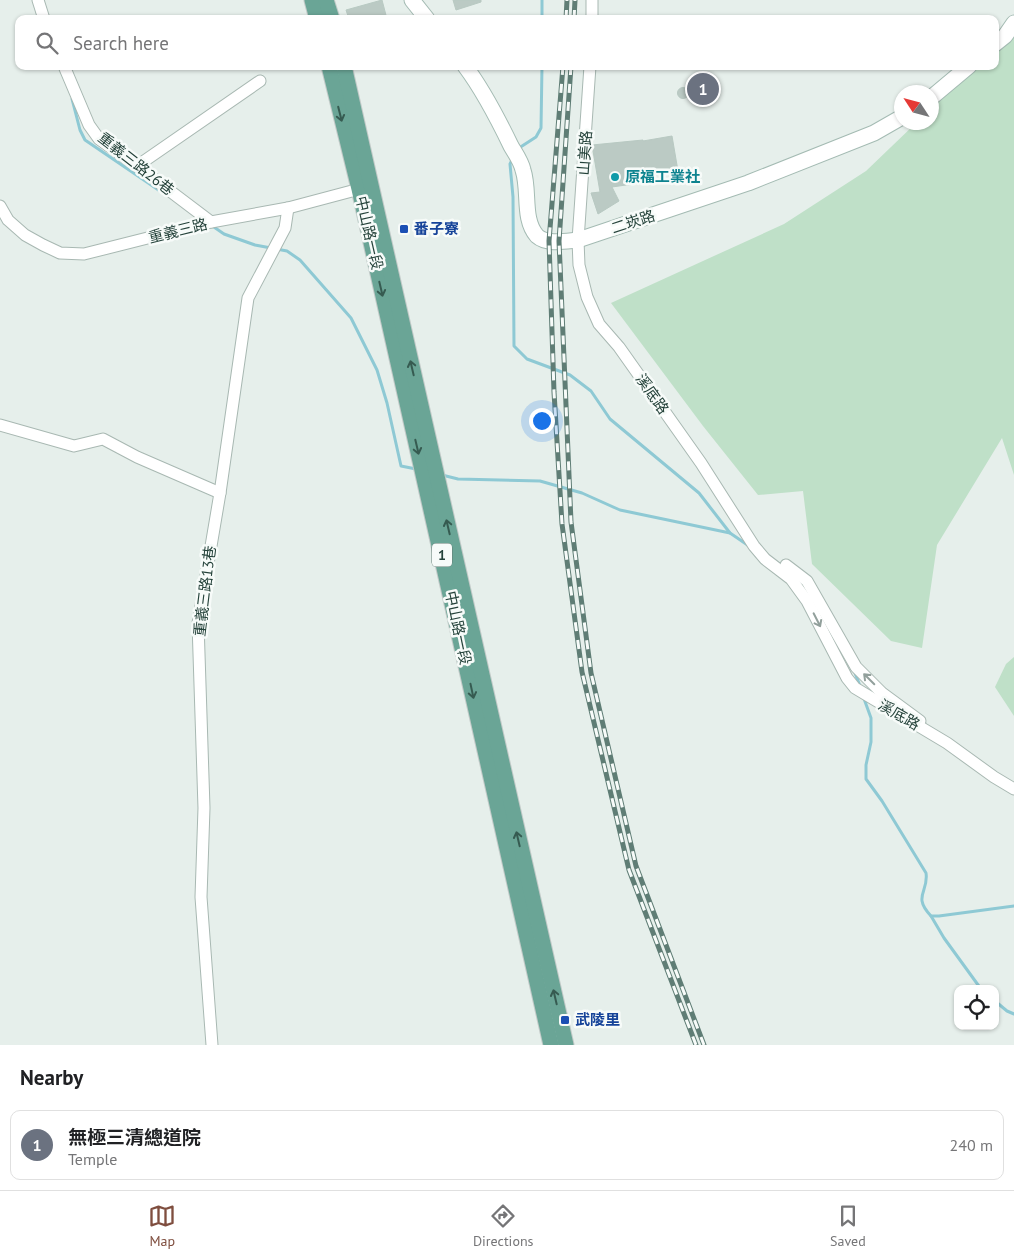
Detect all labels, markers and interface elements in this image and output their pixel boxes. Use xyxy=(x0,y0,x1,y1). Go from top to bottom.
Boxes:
search box xyxy=(15,15,999,70)
icon: search xyxy=(33,29,61,57)
text: Search here xyxy=(73,31,169,55)
pin: 1 xyxy=(687,70,719,108)
north arrow xyxy=(894,85,939,130)
one-way arrow xyxy=(336,105,346,121)
street label: 重義三路26巷 xyxy=(94,128,178,199)
street label: 山美路 xyxy=(573,130,596,176)
place label: 原福工業社 xyxy=(625,167,700,186)
marker: 原福工業社 xyxy=(609,171,621,183)
street label: 中山路一段 xyxy=(352,194,387,272)
street label: 二崁路 xyxy=(609,206,657,238)
street label: 重義三路 xyxy=(146,214,209,247)
place label: 番子寮 xyxy=(414,219,459,238)
marker: 番子寮 xyxy=(398,223,410,235)
one-way arrow xyxy=(377,281,386,297)
one-way arrow xyxy=(407,361,416,377)
street label: 溪底路 xyxy=(632,370,673,418)
your location xyxy=(529,408,555,434)
one-way arrow xyxy=(413,439,422,455)
one-way arrow xyxy=(443,519,452,535)
street label: 重義三路13巷 xyxy=(190,544,219,637)
road number: 1 xyxy=(432,544,452,566)
street label: 中山路一段 xyxy=(441,589,476,667)
one-way arrow xyxy=(813,612,822,627)
one-way arrow xyxy=(863,673,875,686)
one-way arrow xyxy=(467,683,477,699)
street label: 溪底路 xyxy=(875,695,923,734)
one-way arrow xyxy=(513,832,522,848)
map controls xyxy=(954,985,999,1030)
button: locate xyxy=(954,985,999,1030)
one-way arrow xyxy=(550,990,559,1006)
place label: 武陵里 xyxy=(575,1010,620,1029)
marker: 武陵里 xyxy=(559,1014,571,1026)
text: Nearby xyxy=(20,1064,83,1091)
text: 無極三清總道院 xyxy=(68,1125,201,1149)
text: 1 xyxy=(32,1135,42,1155)
text: 240 m xyxy=(950,1135,993,1155)
text: Temple xyxy=(68,1149,117,1169)
tab: Map xyxy=(148,1202,176,1250)
tab: Directions xyxy=(473,1202,533,1250)
tab: Saved xyxy=(830,1202,866,1250)

